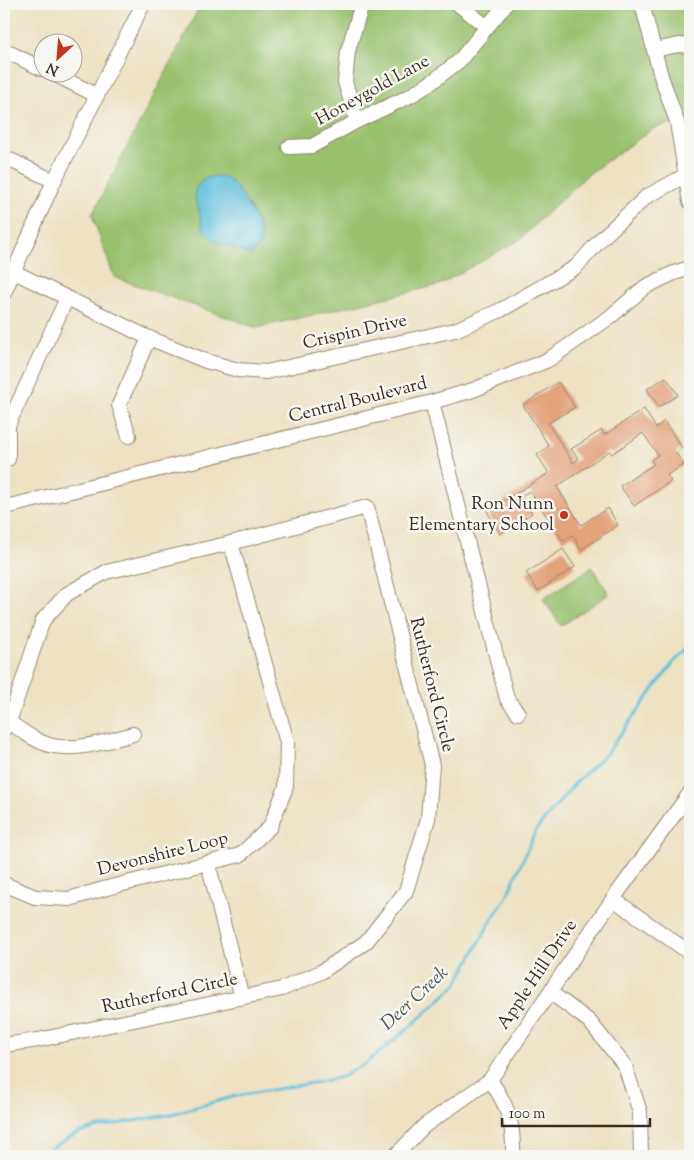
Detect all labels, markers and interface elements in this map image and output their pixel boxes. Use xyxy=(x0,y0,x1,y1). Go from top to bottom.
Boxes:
north arrow xyxy=(32,32,82,82)
street label: Honeygold Lane xyxy=(311,49,435,133)
text: N xyxy=(44,56,63,79)
street label: Crispin Drive xyxy=(300,308,410,358)
street label: Central Boulevard xyxy=(286,371,430,431)
place label: Ron Nunn Elementary School xyxy=(409,492,554,539)
marker: Ron Nunn Elementary School xyxy=(558,509,570,521)
street label: Rutherford Circle xyxy=(402,615,460,755)
street label: Devonshire Loop xyxy=(95,826,231,884)
street label: Apple Hill Drive xyxy=(492,915,584,1035)
water label: Deer Creek xyxy=(375,960,455,1037)
street label: Rutherford Circle xyxy=(100,967,240,1021)
scale bar xyxy=(502,1095,649,1127)
text: 100 m xyxy=(509,1104,546,1125)

